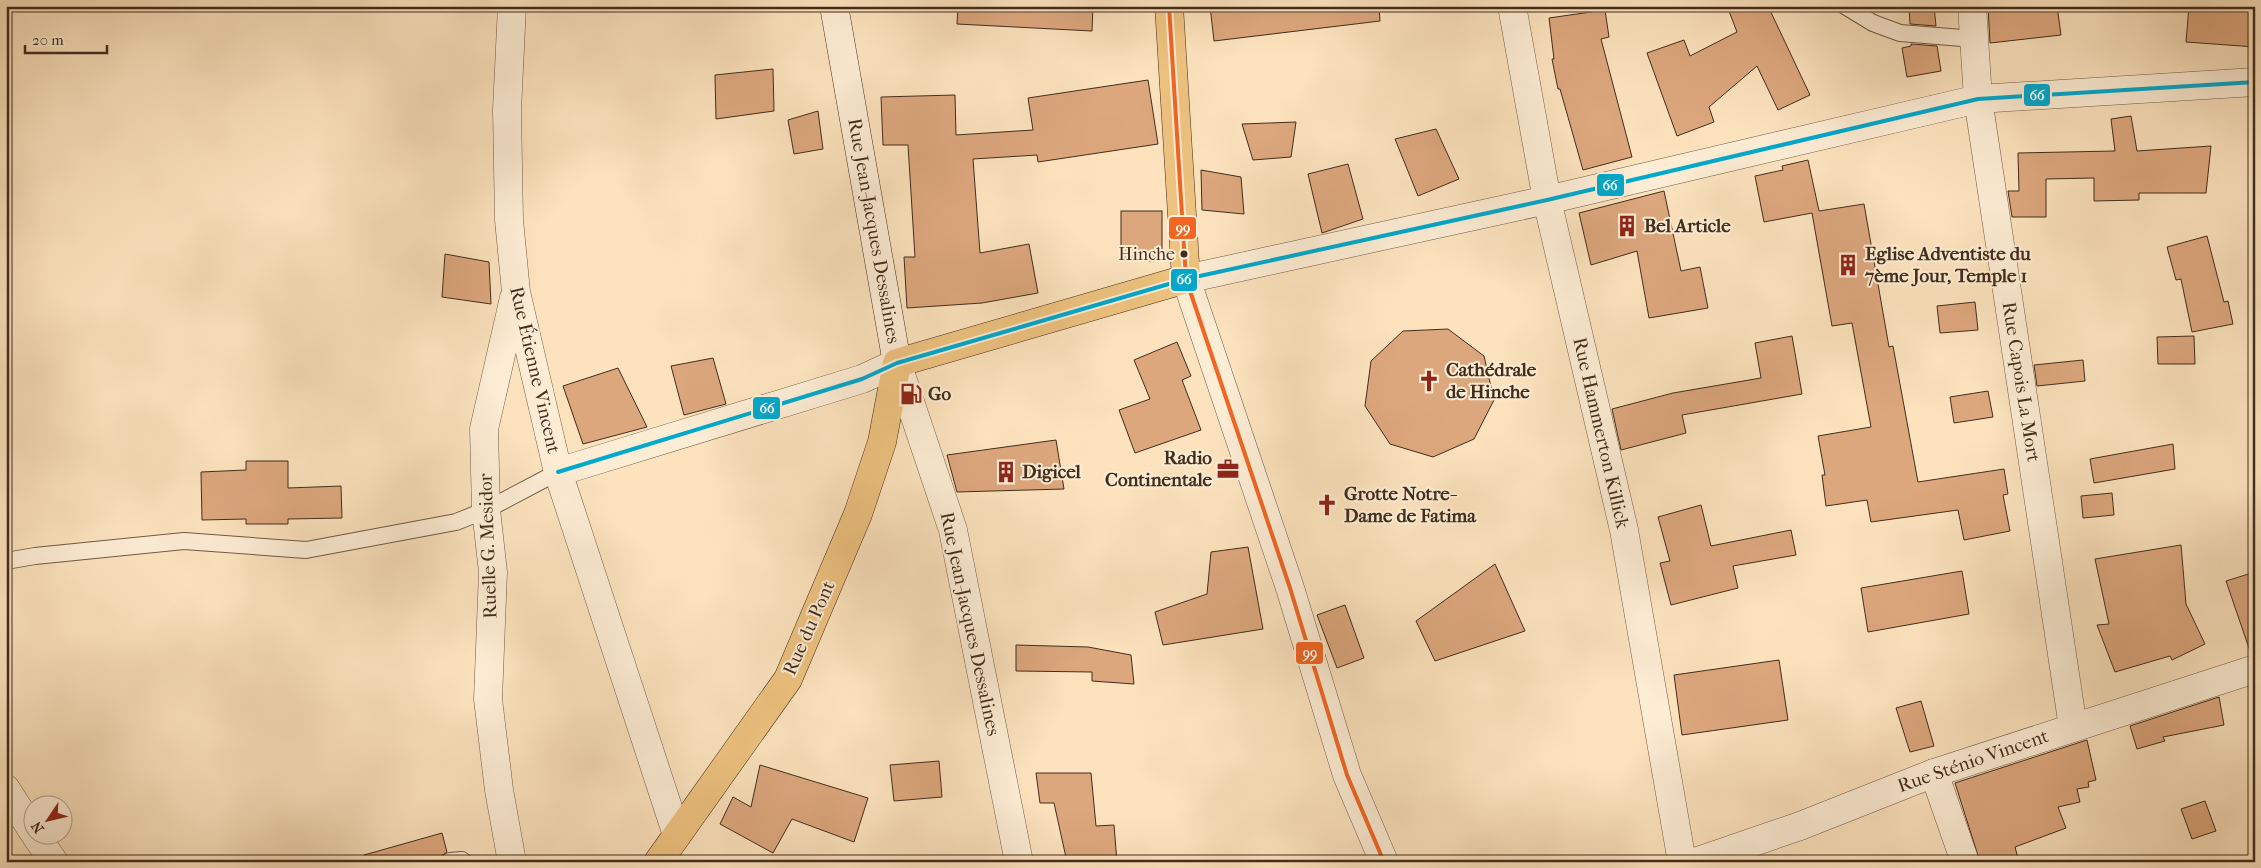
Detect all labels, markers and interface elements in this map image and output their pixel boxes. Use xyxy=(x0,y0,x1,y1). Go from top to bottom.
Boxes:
scale bar xyxy=(25,22,108,54)
text: 20 m xyxy=(32,31,64,49)
line badge: 66 xyxy=(2023,83,2051,107)
text: 66 xyxy=(2029,87,2045,104)
street label: Rue Jean-Jacques Dessalines xyxy=(843,117,905,345)
line badge: 66 xyxy=(1596,173,1625,197)
text: 66 xyxy=(1602,177,1618,194)
building icon: Bel Article xyxy=(1614,213,1640,239)
place label: Bel Article xyxy=(1644,215,1731,237)
line badge: 99 xyxy=(1168,216,1197,240)
text: 99 xyxy=(1175,220,1190,237)
place label: Eglise Adventiste du 7ème Jour, Temple 1 xyxy=(1864,243,2031,287)
place label: Hinche xyxy=(1118,244,1175,265)
marker: Hinche xyxy=(1179,249,1189,259)
building icon: Eglise Adventiste du 7ème Jour, Temple 1 xyxy=(1835,252,1861,278)
line badge: 66 xyxy=(1170,268,1198,292)
text: 66 xyxy=(1176,271,1192,288)
street label: Rue Étienne Vincent xyxy=(505,284,565,456)
street label: Rue Capois La Mort xyxy=(1997,300,2045,464)
street label: Rue Hammerton Killick xyxy=(1568,335,1634,531)
place label: Cathédrale de Hinche xyxy=(1446,359,1537,403)
church icon: Cathédrale de Hinche xyxy=(1416,368,1442,394)
fuel station icon: Go xyxy=(898,381,924,407)
place label: Go xyxy=(928,383,951,405)
line badge: 66 xyxy=(752,396,781,420)
text: 66 xyxy=(759,400,775,417)
place label: Radio Continentale xyxy=(1105,447,1213,491)
office icon: Radio Continentale xyxy=(1215,456,1241,482)
building icon: Digicel xyxy=(993,459,1019,485)
place label: Digicel xyxy=(1022,461,1081,483)
street label: Ruelle G. Mesidor xyxy=(474,472,502,619)
place label: Grotte Notre- Dame de Fatima xyxy=(1344,483,1477,527)
church icon: Grotte Notre- Dame de Fatima xyxy=(1314,492,1340,518)
street label: Rue Jean-Jacques Dessalines xyxy=(936,510,1004,738)
street label: Rue du Pont xyxy=(778,577,840,679)
line badge: 99 xyxy=(1295,641,1324,665)
text: 99 xyxy=(1302,645,1317,662)
street label: Rue Sténio Vincent xyxy=(1895,725,2052,797)
north arrow xyxy=(22,796,72,846)
text: N xyxy=(28,818,48,836)

